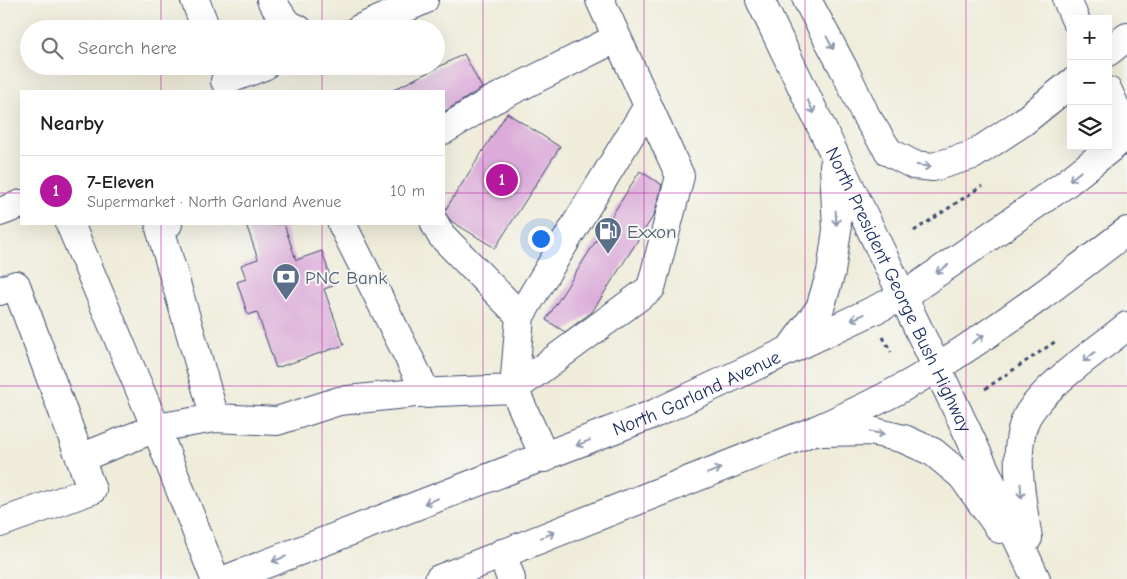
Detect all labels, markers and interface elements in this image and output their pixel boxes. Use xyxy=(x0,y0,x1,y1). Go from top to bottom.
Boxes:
map controls xyxy=(1067,15,1112,150)
button: + xyxy=(1067,15,1112,60)
search box xyxy=(20,20,445,75)
icon: search xyxy=(38,34,66,62)
one-way arrow xyxy=(826,35,835,50)
text: Search here xyxy=(78,37,177,59)
button: − xyxy=(1067,60,1112,105)
one-way arrow xyxy=(807,99,817,114)
button: layers xyxy=(1067,105,1112,150)
text: Nearby xyxy=(40,111,104,135)
street label: North President George Bush Highway xyxy=(821,144,976,436)
pin: 1 xyxy=(486,161,518,199)
one-way arrow xyxy=(916,161,932,171)
text: 7-Eleven xyxy=(87,171,154,193)
one-way arrow xyxy=(1069,171,1082,182)
text: 1 xyxy=(53,182,59,200)
text: 10 m xyxy=(390,182,425,200)
text: Supermarket · North Garland Avenue xyxy=(87,193,341,211)
one-way arrow xyxy=(832,209,841,225)
fuel station icon: Exxon xyxy=(593,216,623,255)
place label: Exxon xyxy=(627,221,677,243)
your location xyxy=(528,226,554,252)
bank icon: PNC Bank xyxy=(271,262,301,301)
one-way arrow xyxy=(935,264,949,274)
place label: PNC Bank xyxy=(305,267,388,289)
one-way arrow xyxy=(850,312,865,322)
one-way arrow xyxy=(971,334,985,344)
street label: North Garland Avenue xyxy=(610,346,784,441)
one-way arrow xyxy=(1083,351,1096,362)
one-way arrow xyxy=(869,429,885,438)
one-way arrow xyxy=(576,439,591,448)
one-way arrow xyxy=(706,465,721,474)
one-way arrow xyxy=(1016,483,1025,499)
one-way arrow xyxy=(424,497,439,507)
one-way arrow xyxy=(540,530,555,539)
one-way arrow xyxy=(272,555,287,564)

